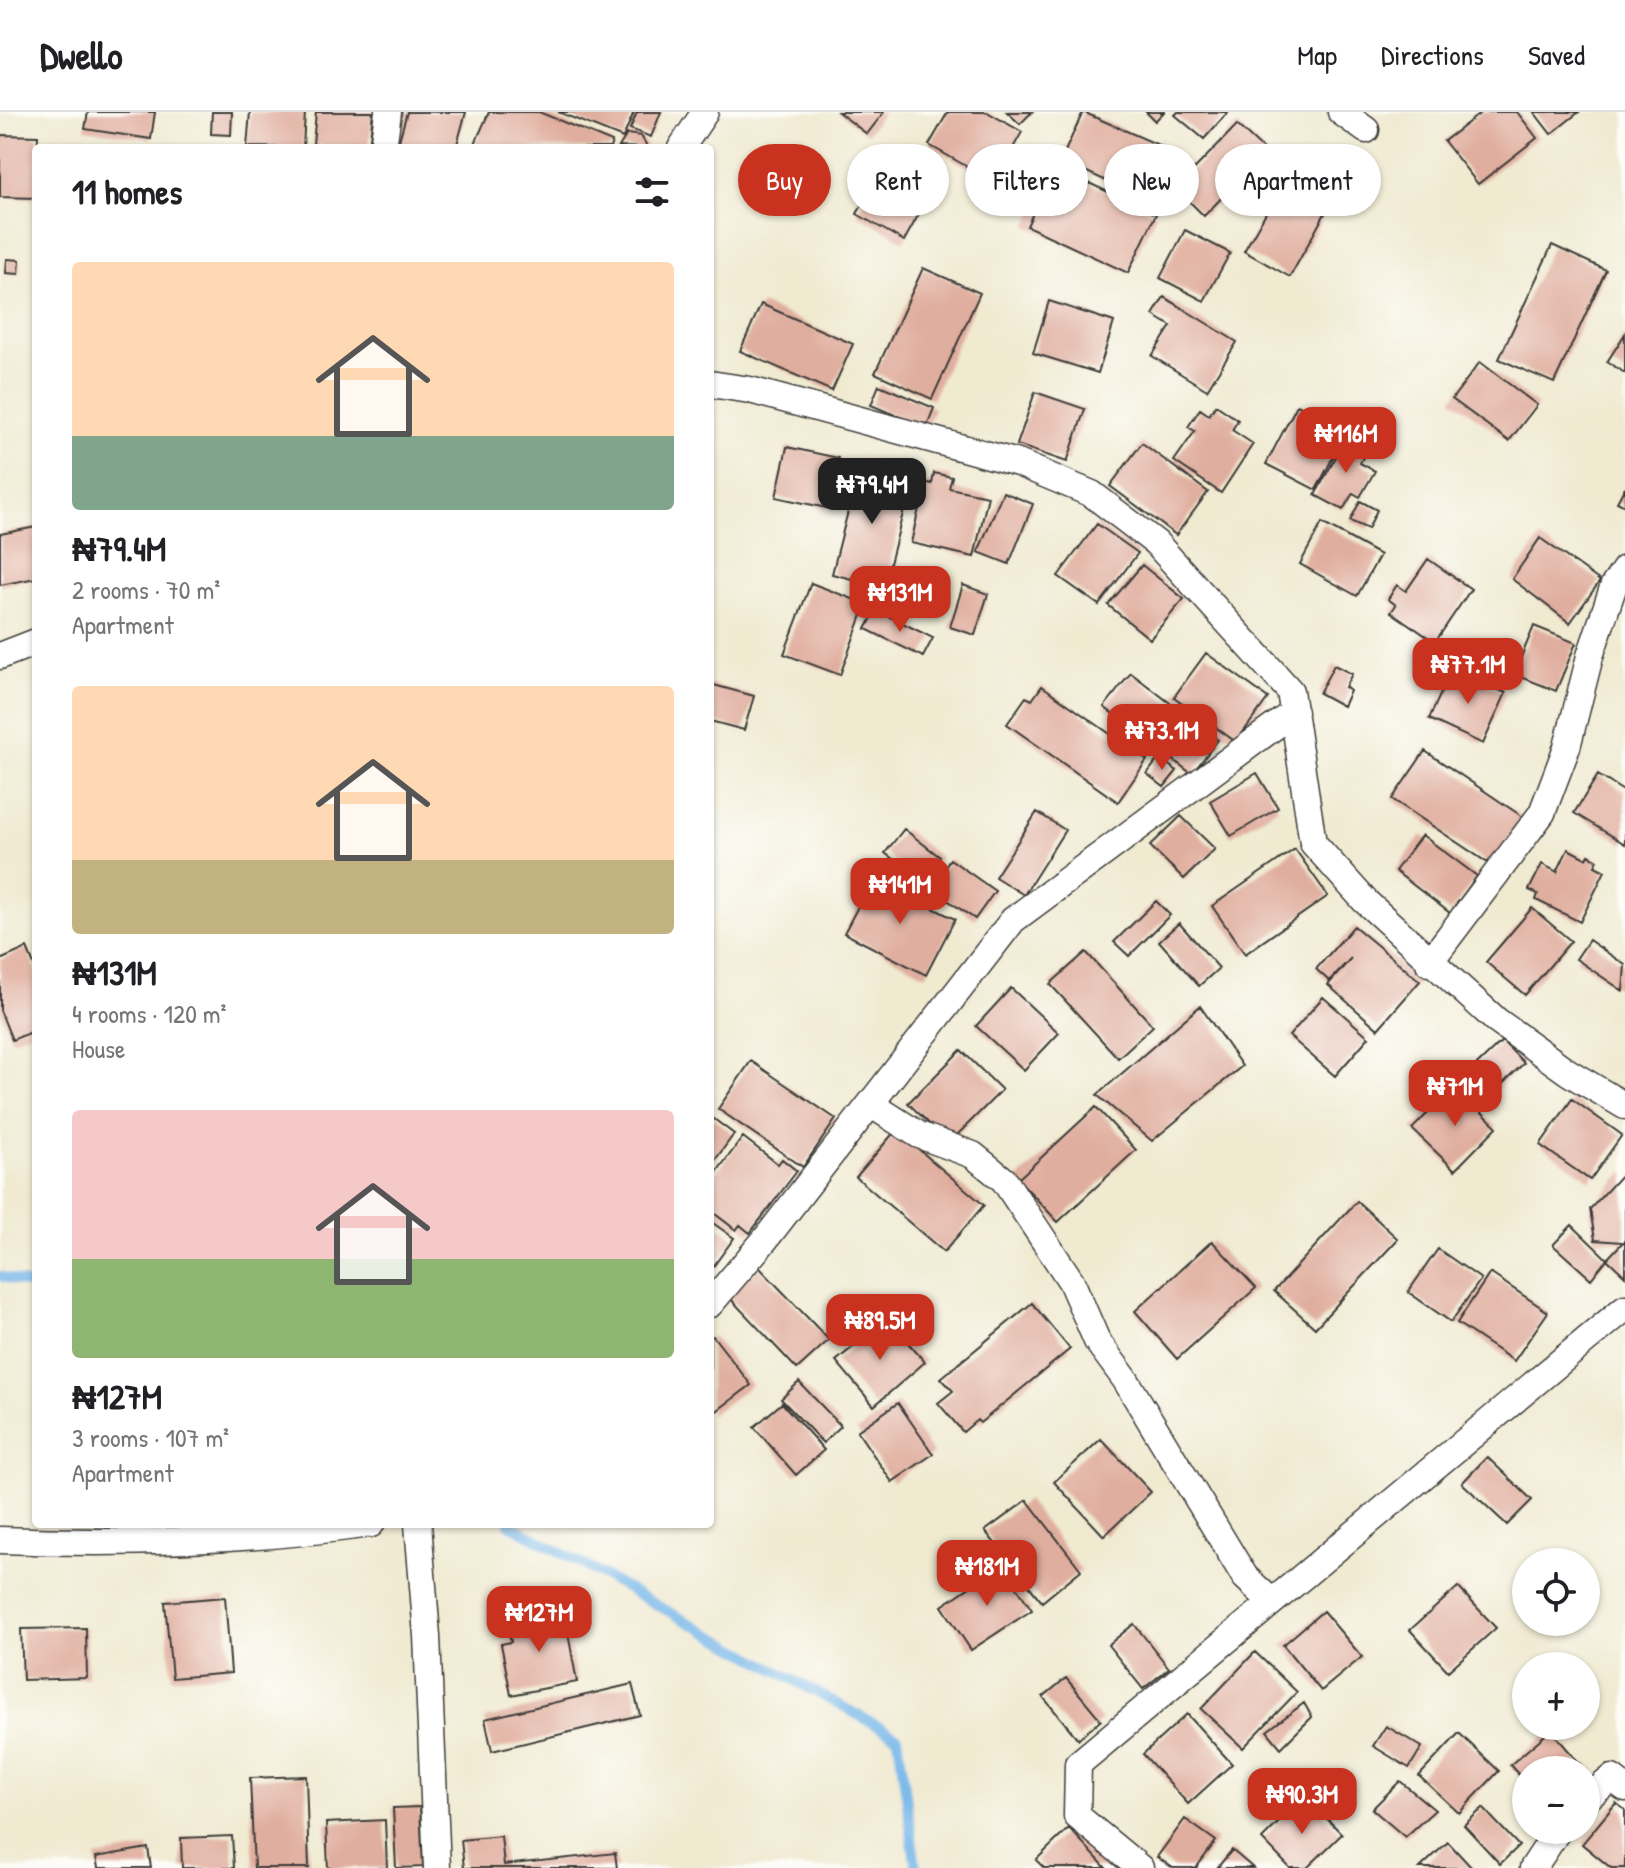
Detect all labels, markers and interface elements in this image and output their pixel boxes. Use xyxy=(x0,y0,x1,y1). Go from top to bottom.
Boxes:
text: Dwello xyxy=(40,29,122,81)
text: Map xyxy=(1297,36,1337,74)
text: Directions xyxy=(1381,36,1484,74)
text: Saved xyxy=(1528,36,1585,74)
chip: Buy xyxy=(738,144,831,216)
chip: Rent xyxy=(847,144,949,216)
chip: Filters xyxy=(965,144,1088,216)
chip: New xyxy=(1104,144,1199,216)
chip: Apartment xyxy=(1215,144,1381,216)
text: 11 homes xyxy=(72,169,182,215)
icon: filters xyxy=(630,170,674,214)
icon: home xyxy=(301,314,445,458)
pin: ₦116M xyxy=(1290,407,1402,475)
text: ₦116M xyxy=(1314,415,1378,450)
pin: ₦79.4M xyxy=(807,458,937,526)
text: ₦79.4M xyxy=(836,466,908,501)
text: ₦79.4M xyxy=(72,526,166,572)
pin: ₦131M xyxy=(844,566,956,634)
text: 2 rooms · 70 m² xyxy=(72,572,220,607)
text: ₦131M xyxy=(868,574,932,609)
text: Apartment xyxy=(72,607,174,642)
pin: ₦77.1M xyxy=(1403,638,1533,706)
text: ₦77.1M xyxy=(1431,646,1506,681)
pin: ₦73.1M xyxy=(1097,704,1227,772)
text: ₦73.1M xyxy=(1125,712,1199,747)
icon: home xyxy=(301,738,445,882)
pin: ₦141M xyxy=(844,858,956,926)
text: ₦141M xyxy=(869,866,931,901)
text: ₦131M xyxy=(72,950,157,996)
text: 4 rooms · 120 m² xyxy=(72,996,226,1031)
text: House xyxy=(72,1031,125,1066)
pin: ₦71M xyxy=(1408,1060,1502,1128)
text: ₦71M xyxy=(1427,1068,1483,1103)
icon: home xyxy=(301,1162,445,1306)
pin: ₦89.5M xyxy=(815,1294,945,1362)
text: ₦89.5M xyxy=(844,1302,916,1337)
text: ₦127M xyxy=(72,1374,162,1420)
text: 3 rooms · 107 m² xyxy=(72,1420,229,1455)
text: Apartment xyxy=(72,1455,174,1490)
pin: ₦181M xyxy=(931,1540,1043,1608)
text: ₦181M xyxy=(955,1548,1019,1583)
map controls xyxy=(1512,1548,1600,1844)
button: locate xyxy=(1512,1548,1600,1636)
pin: ₦127M xyxy=(483,1586,595,1654)
text: ₦127M xyxy=(505,1594,573,1629)
button: + xyxy=(1512,1652,1600,1740)
button: − xyxy=(1512,1756,1600,1844)
pin: ₦90.3M xyxy=(1237,1768,1367,1836)
text: ₦90.3M xyxy=(1266,1776,1338,1811)

